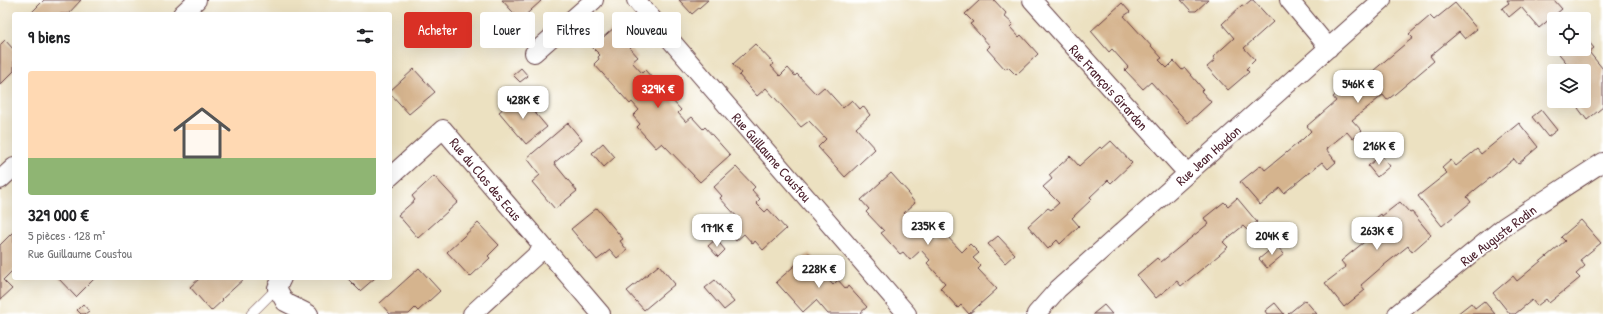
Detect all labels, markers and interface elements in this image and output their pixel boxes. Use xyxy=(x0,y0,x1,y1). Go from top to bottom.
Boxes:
chip: Acheter xyxy=(404,12,472,48)
chip: Louer xyxy=(480,12,535,48)
chip: Filtres xyxy=(543,12,604,48)
chip: Nouveau xyxy=(612,12,681,48)
map controls xyxy=(1547,12,1591,108)
button: locate xyxy=(1547,12,1591,56)
text: 9 biens xyxy=(28,25,70,48)
icon: filters xyxy=(354,25,376,47)
street label: Rue François Girardon xyxy=(1065,40,1153,134)
button: layers xyxy=(1547,64,1591,108)
pin: 546K € xyxy=(1325,70,1391,104)
text: 546K € xyxy=(1342,74,1374,92)
pin: 329K € xyxy=(625,75,691,109)
text: 329K € xyxy=(642,79,674,97)
pin: 428K € xyxy=(490,86,556,120)
text: 428K € xyxy=(507,90,539,108)
icon: home xyxy=(166,97,238,169)
street label: Rue Guillaume Coustou xyxy=(728,109,816,206)
street label: Rue Jean Houdon xyxy=(1171,121,1245,189)
pin: 216K € xyxy=(1346,132,1412,166)
street label: Rue du Clos des Ecus xyxy=(446,133,526,225)
text: 216K € xyxy=(1363,136,1395,154)
street label: Rue Auguste Rodin xyxy=(1456,200,1541,271)
text: 329 000 € xyxy=(28,203,89,226)
pin: 235K € xyxy=(895,212,961,246)
pin: 171K € xyxy=(684,214,750,248)
text: 235K € xyxy=(911,216,945,234)
pin: 263K € xyxy=(1344,217,1410,251)
text: 171K € xyxy=(701,218,733,236)
text: 263K € xyxy=(1360,221,1394,239)
pin: 204K € xyxy=(1239,222,1305,256)
text: 5 pièces · 128 m² xyxy=(28,226,105,244)
text: 204K € xyxy=(1256,226,1288,244)
text: Rue Guillaume Coustou xyxy=(28,244,132,262)
pin: 228K € xyxy=(786,255,852,289)
text: 228K € xyxy=(802,259,836,277)

